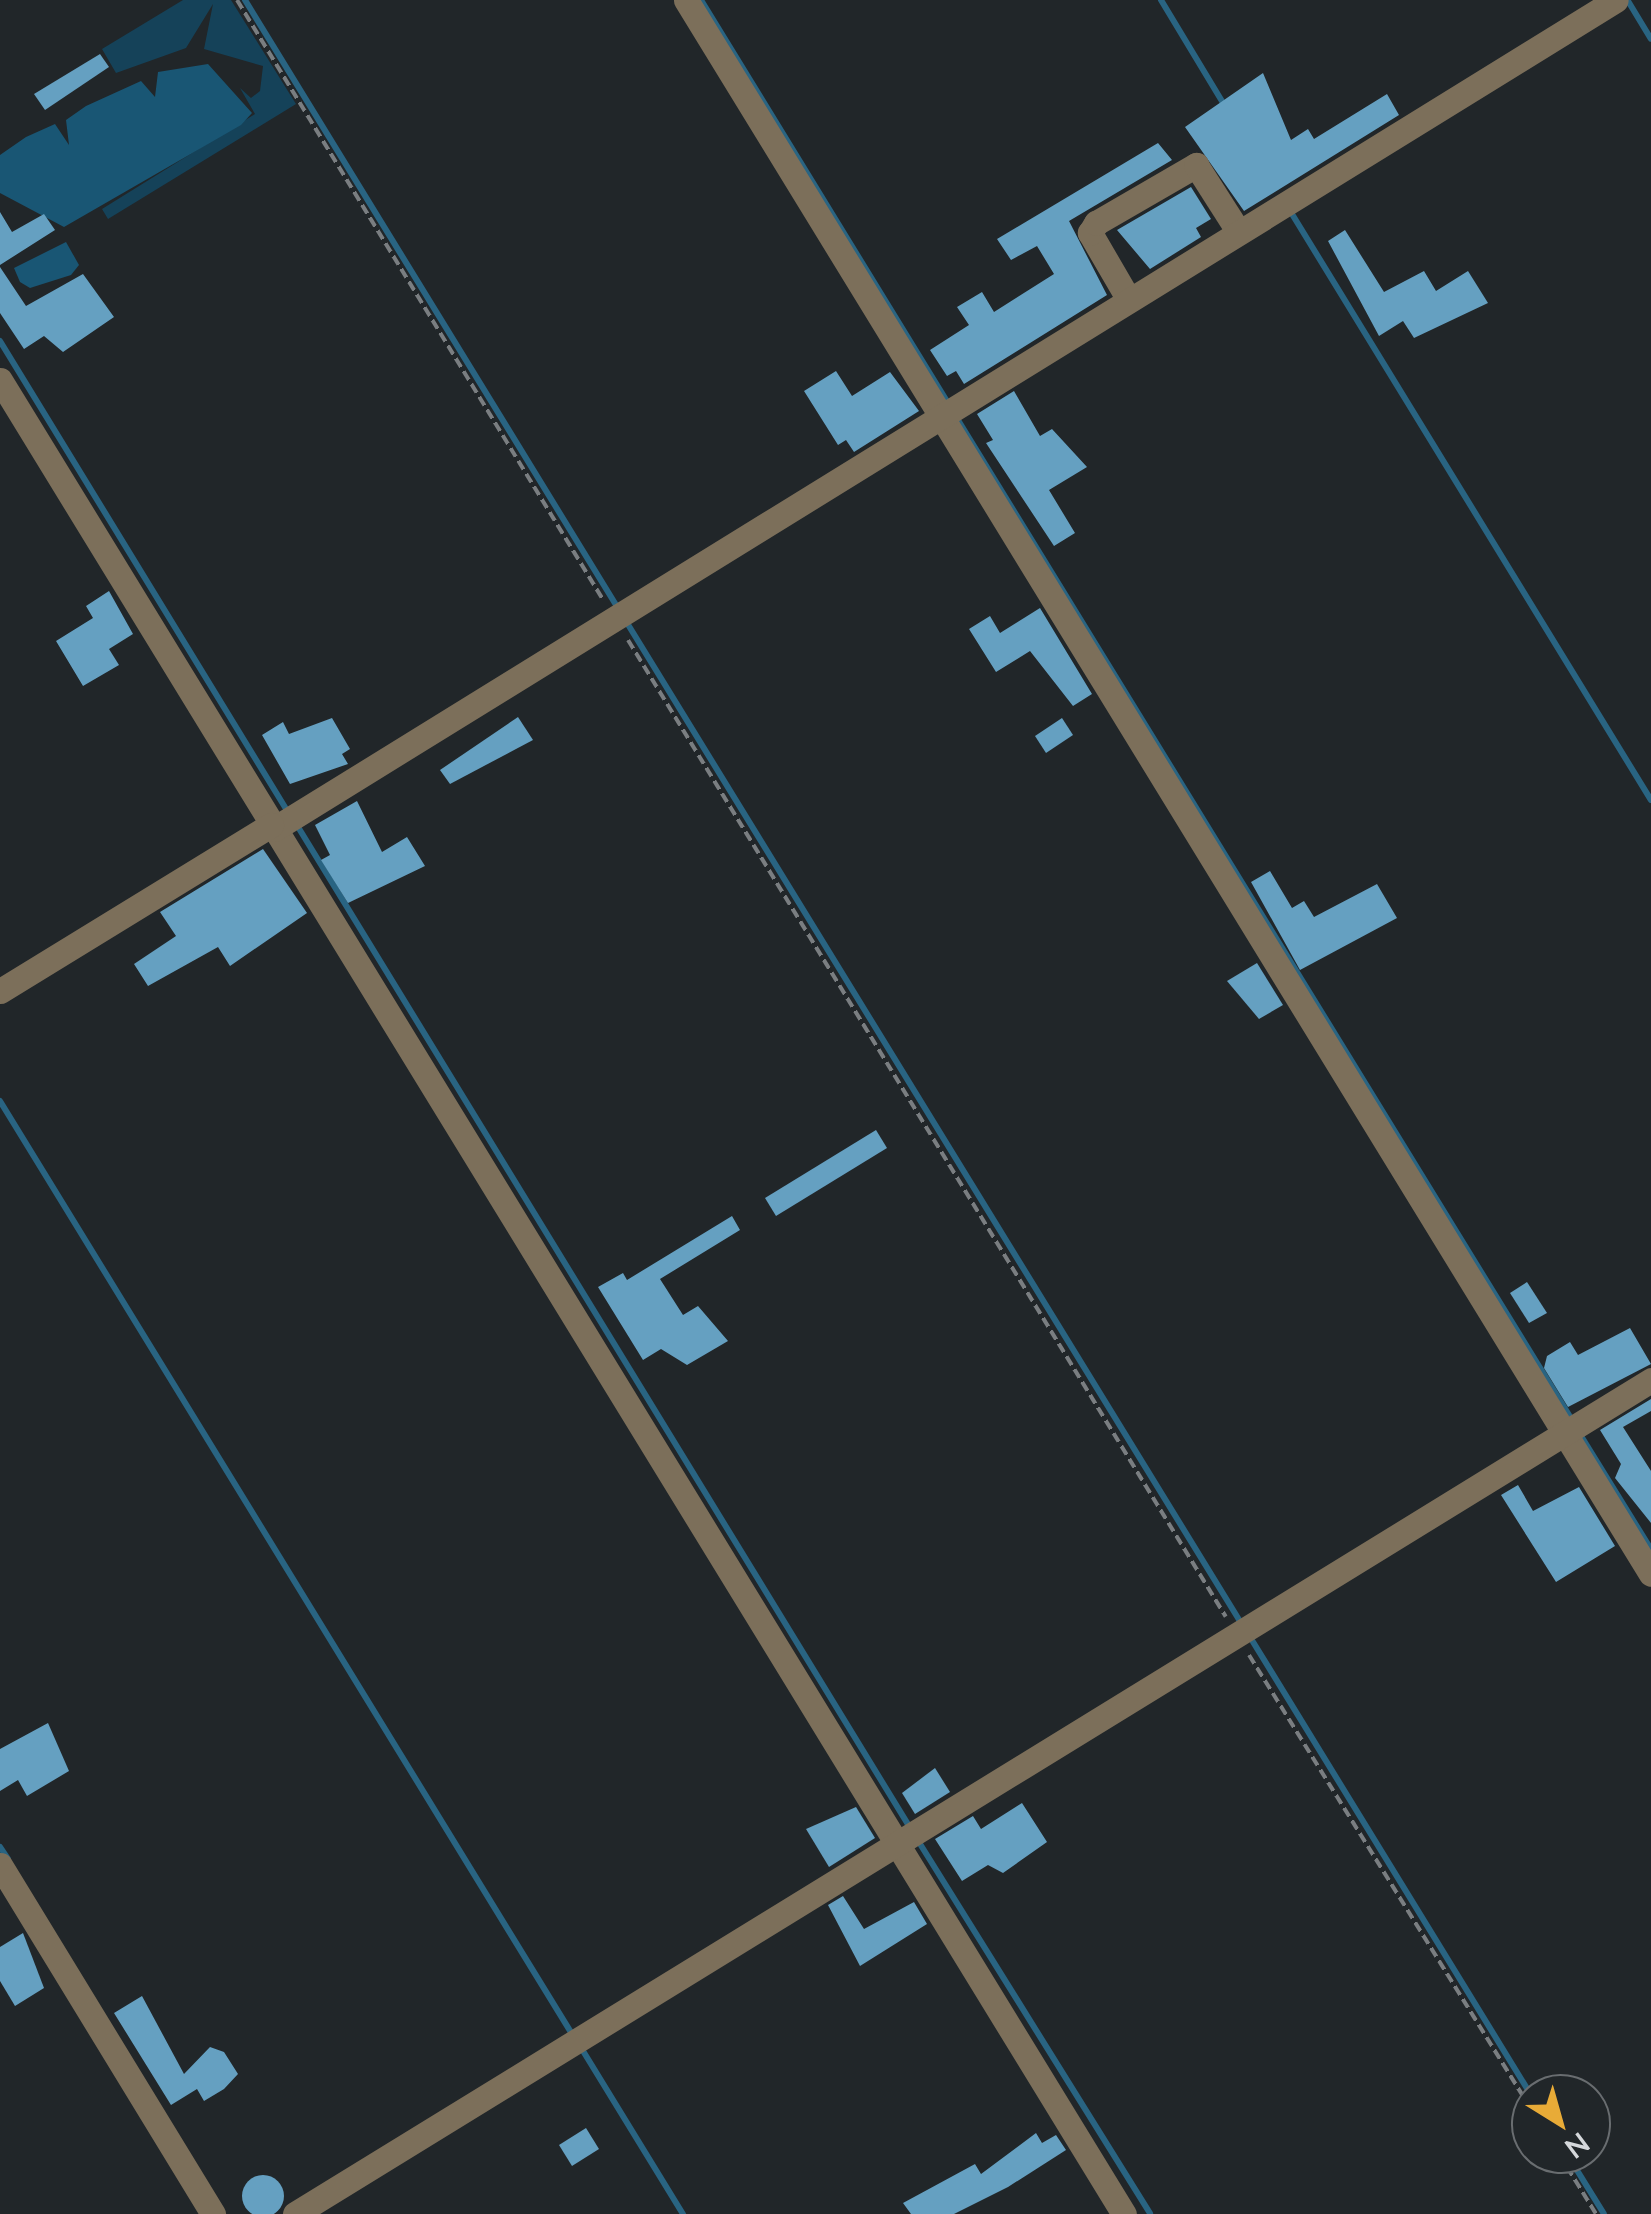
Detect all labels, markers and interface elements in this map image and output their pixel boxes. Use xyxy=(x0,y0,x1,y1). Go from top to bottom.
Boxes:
north arrow xyxy=(1511,2074,1611,2174)
text: N xyxy=(1559,2126,1597,2166)

